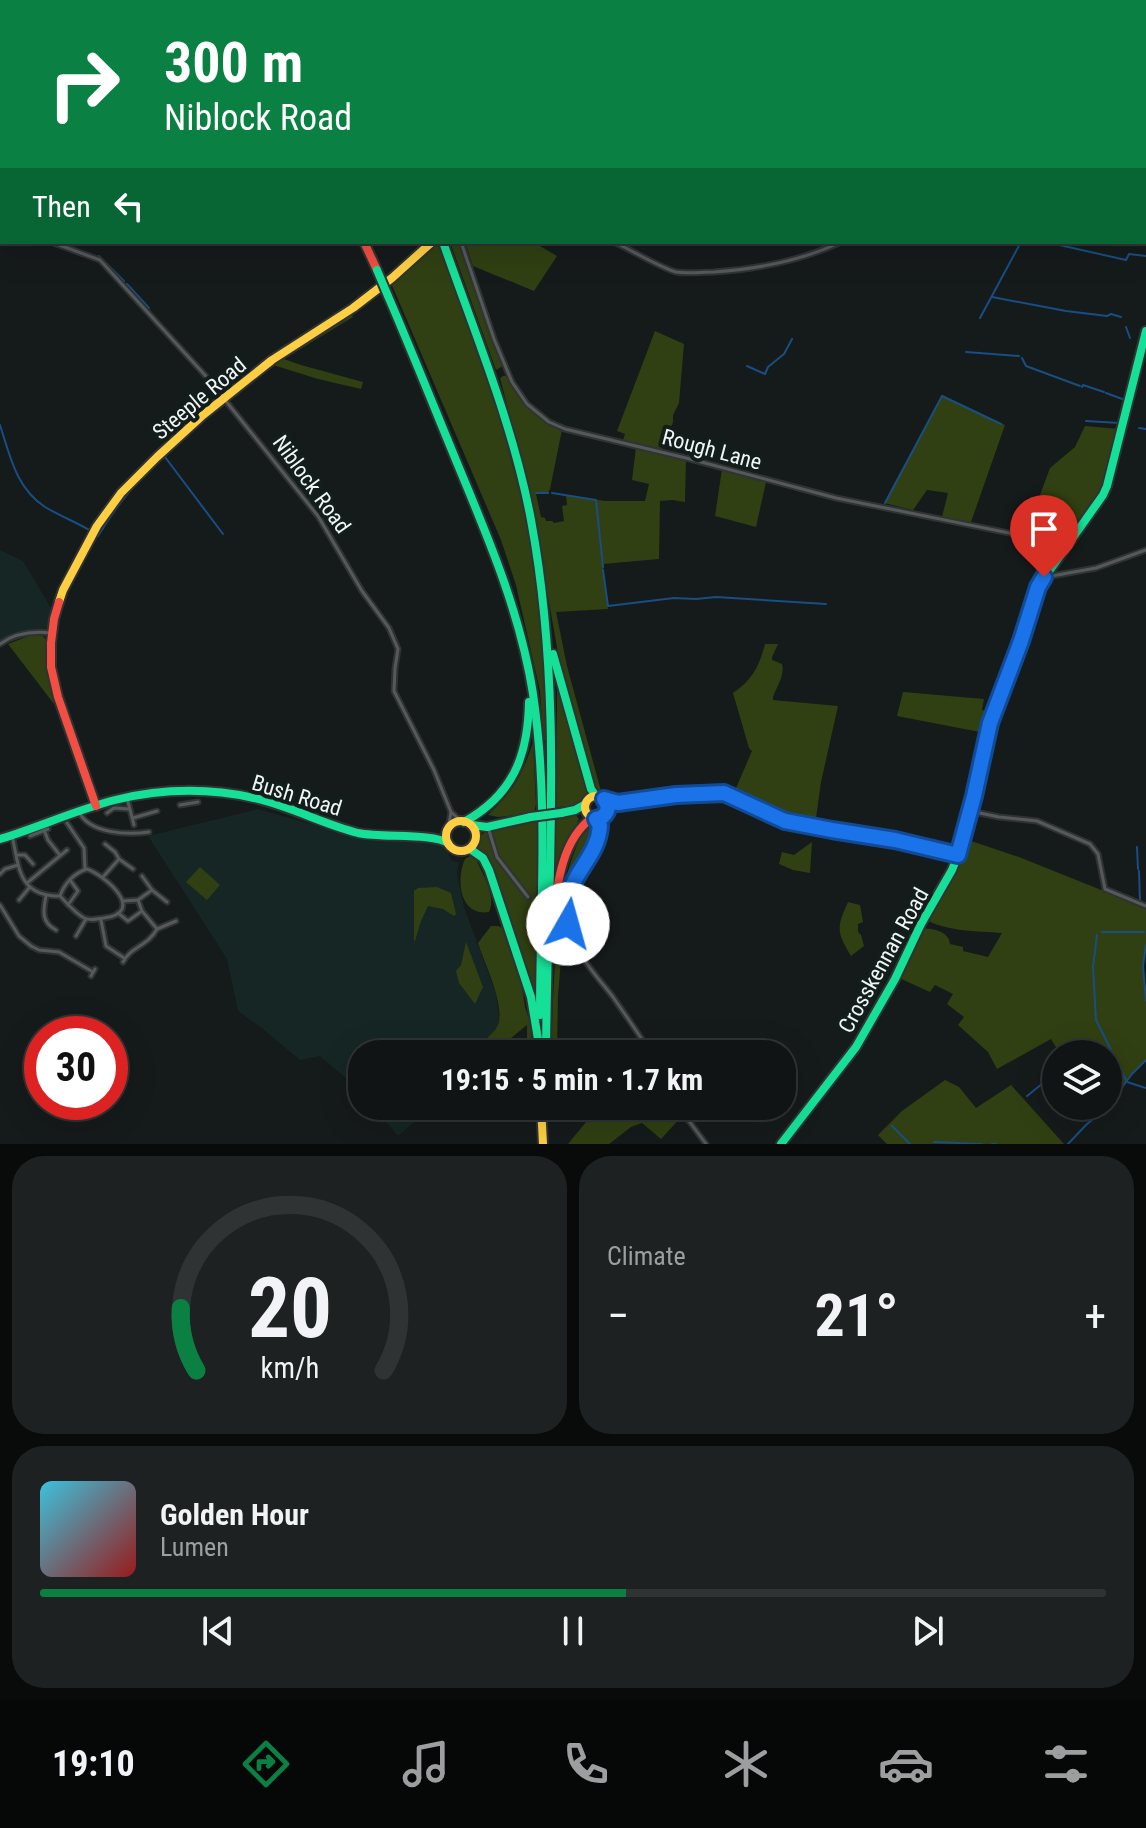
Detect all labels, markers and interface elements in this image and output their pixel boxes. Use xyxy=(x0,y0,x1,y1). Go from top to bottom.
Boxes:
text: 300 m xyxy=(164,30,303,96)
icon: right xyxy=(32,32,136,136)
text: Niblock Road xyxy=(164,97,352,139)
icon: left xyxy=(107,184,151,228)
text: Then xyxy=(32,189,91,224)
street label: Steeple Road xyxy=(148,352,251,445)
street label: Rough Lane xyxy=(659,424,764,475)
street label: Niblock Road xyxy=(268,430,355,538)
pin xyxy=(1010,495,1078,577)
icon: arrive xyxy=(1022,507,1066,551)
street label: Bush Road xyxy=(249,770,345,821)
position arrow xyxy=(526,882,610,966)
street label: Crosskennan Road xyxy=(833,883,934,1037)
speed limit sign: 30 xyxy=(24,1016,128,1120)
map controls xyxy=(1042,1040,1122,1120)
button: layers xyxy=(1042,1040,1122,1120)
text: 19:15 · 5 min · 1.7 km xyxy=(441,1062,703,1097)
text: Climate xyxy=(607,1241,686,1271)
text: 20 xyxy=(247,1260,332,1357)
text: 21° xyxy=(815,1280,899,1351)
text: − xyxy=(607,1290,629,1342)
text: + xyxy=(1084,1290,1106,1342)
text: km/h xyxy=(260,1351,319,1385)
text: Golden Hour xyxy=(160,1497,309,1532)
text: Lumen xyxy=(160,1532,229,1562)
icon: previous xyxy=(196,1609,240,1653)
icon: pause xyxy=(551,1609,595,1653)
icon: next xyxy=(906,1609,950,1653)
icon: directions xyxy=(238,1736,294,1792)
icon: music xyxy=(398,1736,454,1792)
icon: phone xyxy=(558,1736,614,1792)
icon: climate xyxy=(718,1736,774,1792)
icon: car xyxy=(878,1736,934,1792)
icon: filters xyxy=(1038,1736,1094,1792)
text: 19:10 xyxy=(52,1743,135,1785)

